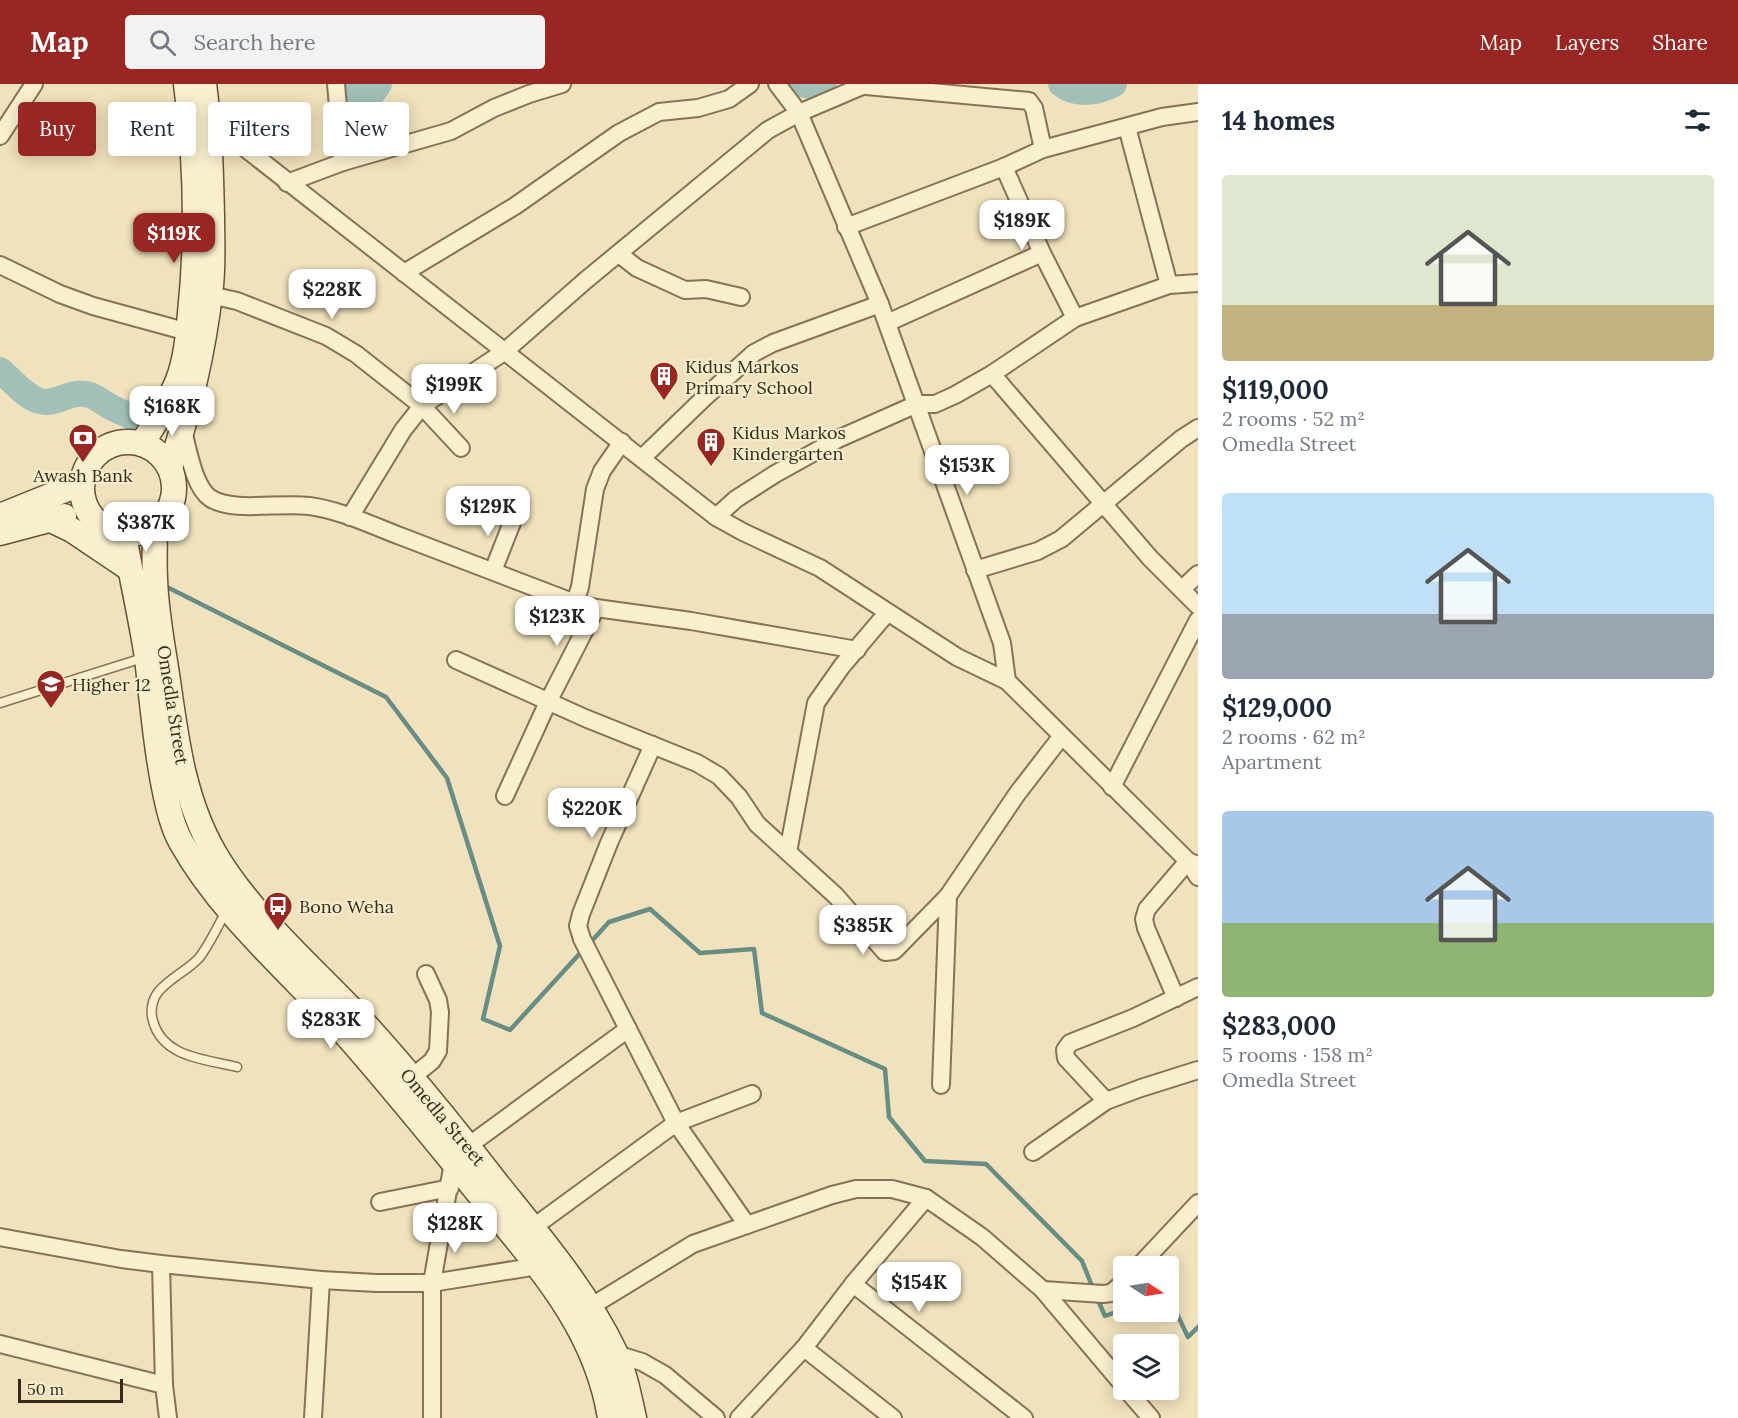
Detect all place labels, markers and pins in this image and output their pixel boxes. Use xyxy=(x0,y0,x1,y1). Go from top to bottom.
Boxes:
pin: $189K xyxy=(980,200,1064,251)
pin: $119K xyxy=(132,213,216,264)
pin: $228K xyxy=(290,269,374,320)
place label: Kidus Markos Primary School xyxy=(685,355,813,399)
building icon: Kidus Markos Primary School xyxy=(648,360,680,402)
pin: $199K xyxy=(412,364,496,415)
pin: $168K xyxy=(130,386,214,437)
place label: Kidus Markos Kindergarten xyxy=(732,421,846,465)
bank icon: Awash Bank xyxy=(67,422,99,464)
building icon: Kidus Markos Kindergarten xyxy=(695,426,727,468)
pin: $153K xyxy=(925,445,1009,496)
place label: Awash Bank xyxy=(32,464,133,487)
pin: $129K xyxy=(446,486,530,537)
pin: $387K xyxy=(104,502,188,553)
pin: $123K xyxy=(515,596,599,647)
school or university icon: Higher 12 xyxy=(35,668,67,710)
place label: Higher 12 xyxy=(72,673,151,696)
pin: $220K xyxy=(550,788,634,839)
bus stop icon: Bono Weha xyxy=(262,890,294,932)
place label: Bono Weha xyxy=(299,895,394,918)
pin: $385K xyxy=(821,905,905,956)
pin: $283K xyxy=(289,999,373,1050)
pin: $128K xyxy=(413,1203,497,1254)
pin: $154K xyxy=(877,1262,961,1313)

